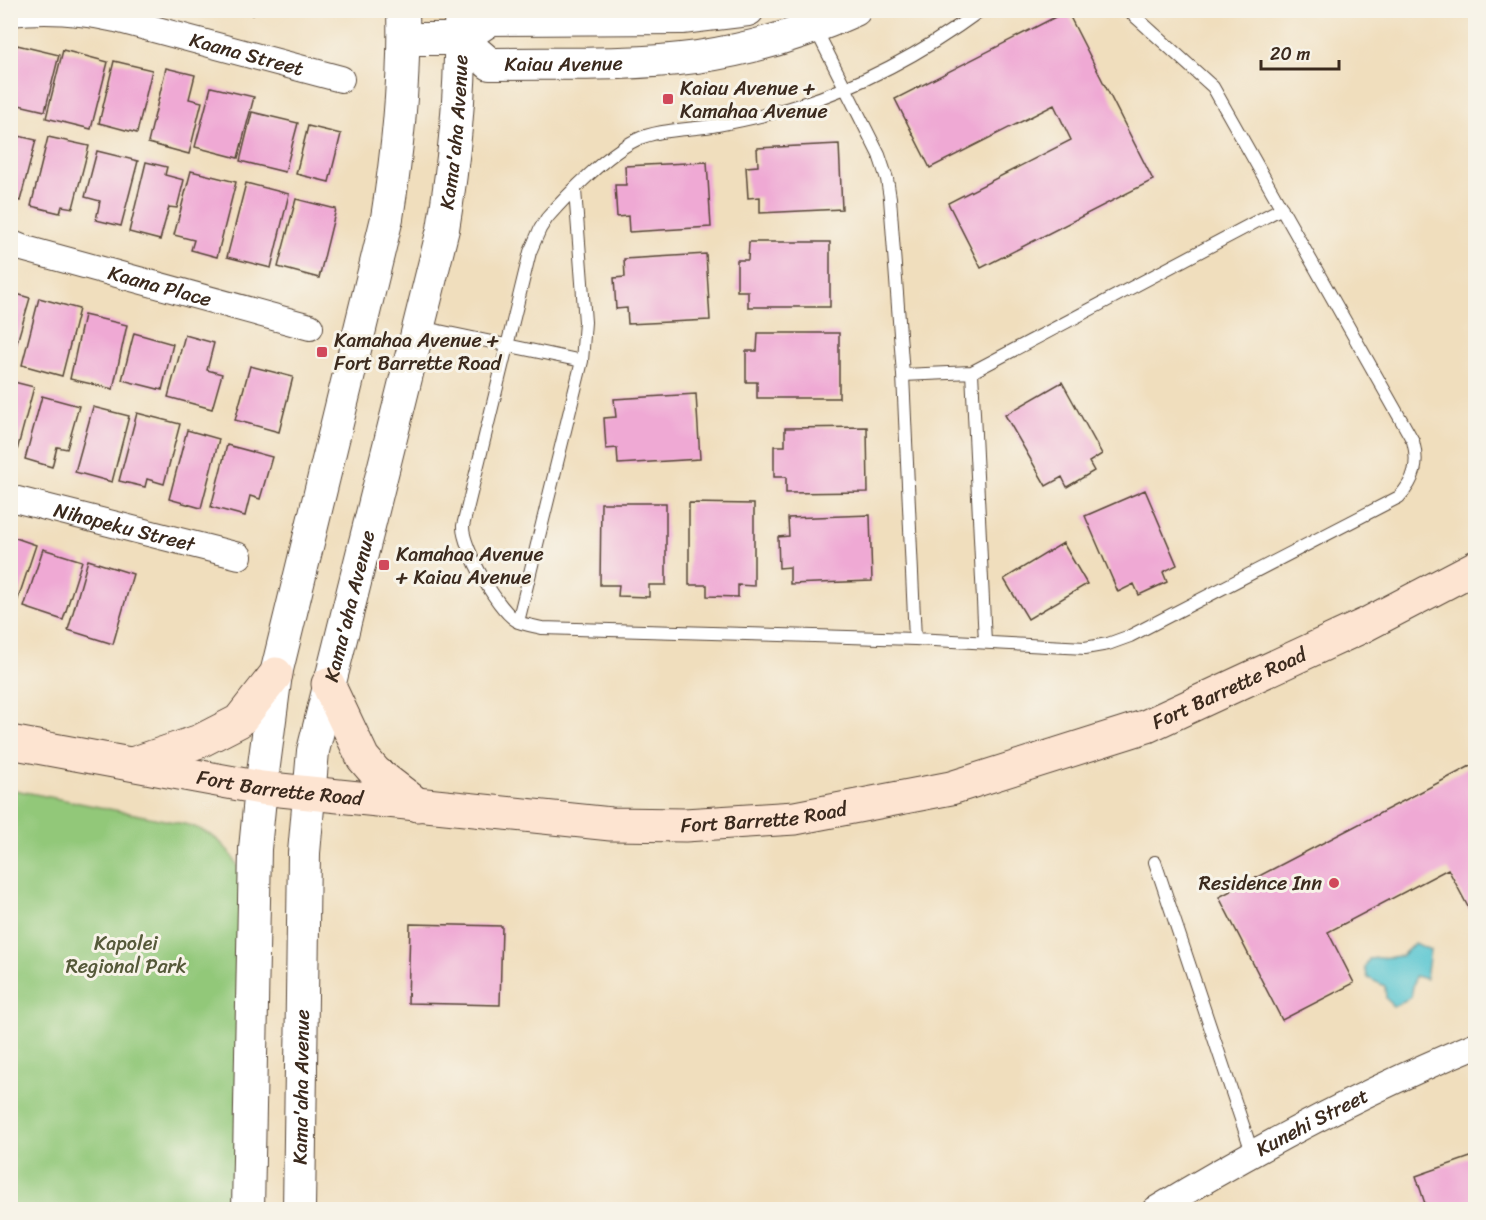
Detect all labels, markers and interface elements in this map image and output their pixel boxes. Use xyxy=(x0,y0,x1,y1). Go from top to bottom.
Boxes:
street label: Kaana Street xyxy=(186,22,308,86)
scale bar xyxy=(1261,33,1339,71)
text: 20 m xyxy=(1270,38,1310,70)
street label: Kaiau Avenue xyxy=(504,46,623,82)
street label: Kama'aha Avenue xyxy=(429,54,478,212)
place label: Kaiau Avenue + Kamahaa Avenue xyxy=(680,71,828,129)
marker: Kaiau Avenue + Kamahaa Avenue xyxy=(661,92,675,106)
street label: Kaana Place xyxy=(104,255,216,317)
place label: Kamahaa Avenue + Fort Barrette Road xyxy=(334,323,502,381)
marker: Kamahaa Avenue + Fort Barrette Road xyxy=(315,345,329,359)
street label: Nihopeku Street xyxy=(50,493,199,562)
street label: Kama'aha Avenue xyxy=(314,526,385,686)
place label: Kamahaa Avenue + Kaiau Avenue xyxy=(395,537,544,595)
marker: Kamahaa Avenue + Kaiau Avenue xyxy=(377,558,391,572)
street label: Fort Barrette Road xyxy=(1146,637,1314,739)
street label: Fort Barrette Road xyxy=(194,760,366,817)
street label: Fort Barrette Road xyxy=(679,791,851,843)
place label: Residence Inn xyxy=(1199,866,1322,901)
marker: Residence Inn xyxy=(1327,876,1341,890)
park label: Kapolei Regional Park xyxy=(66,926,187,984)
street label: Kama'aha Avenue xyxy=(283,1009,320,1165)
street label: Kunehi Street xyxy=(1249,1078,1375,1166)

